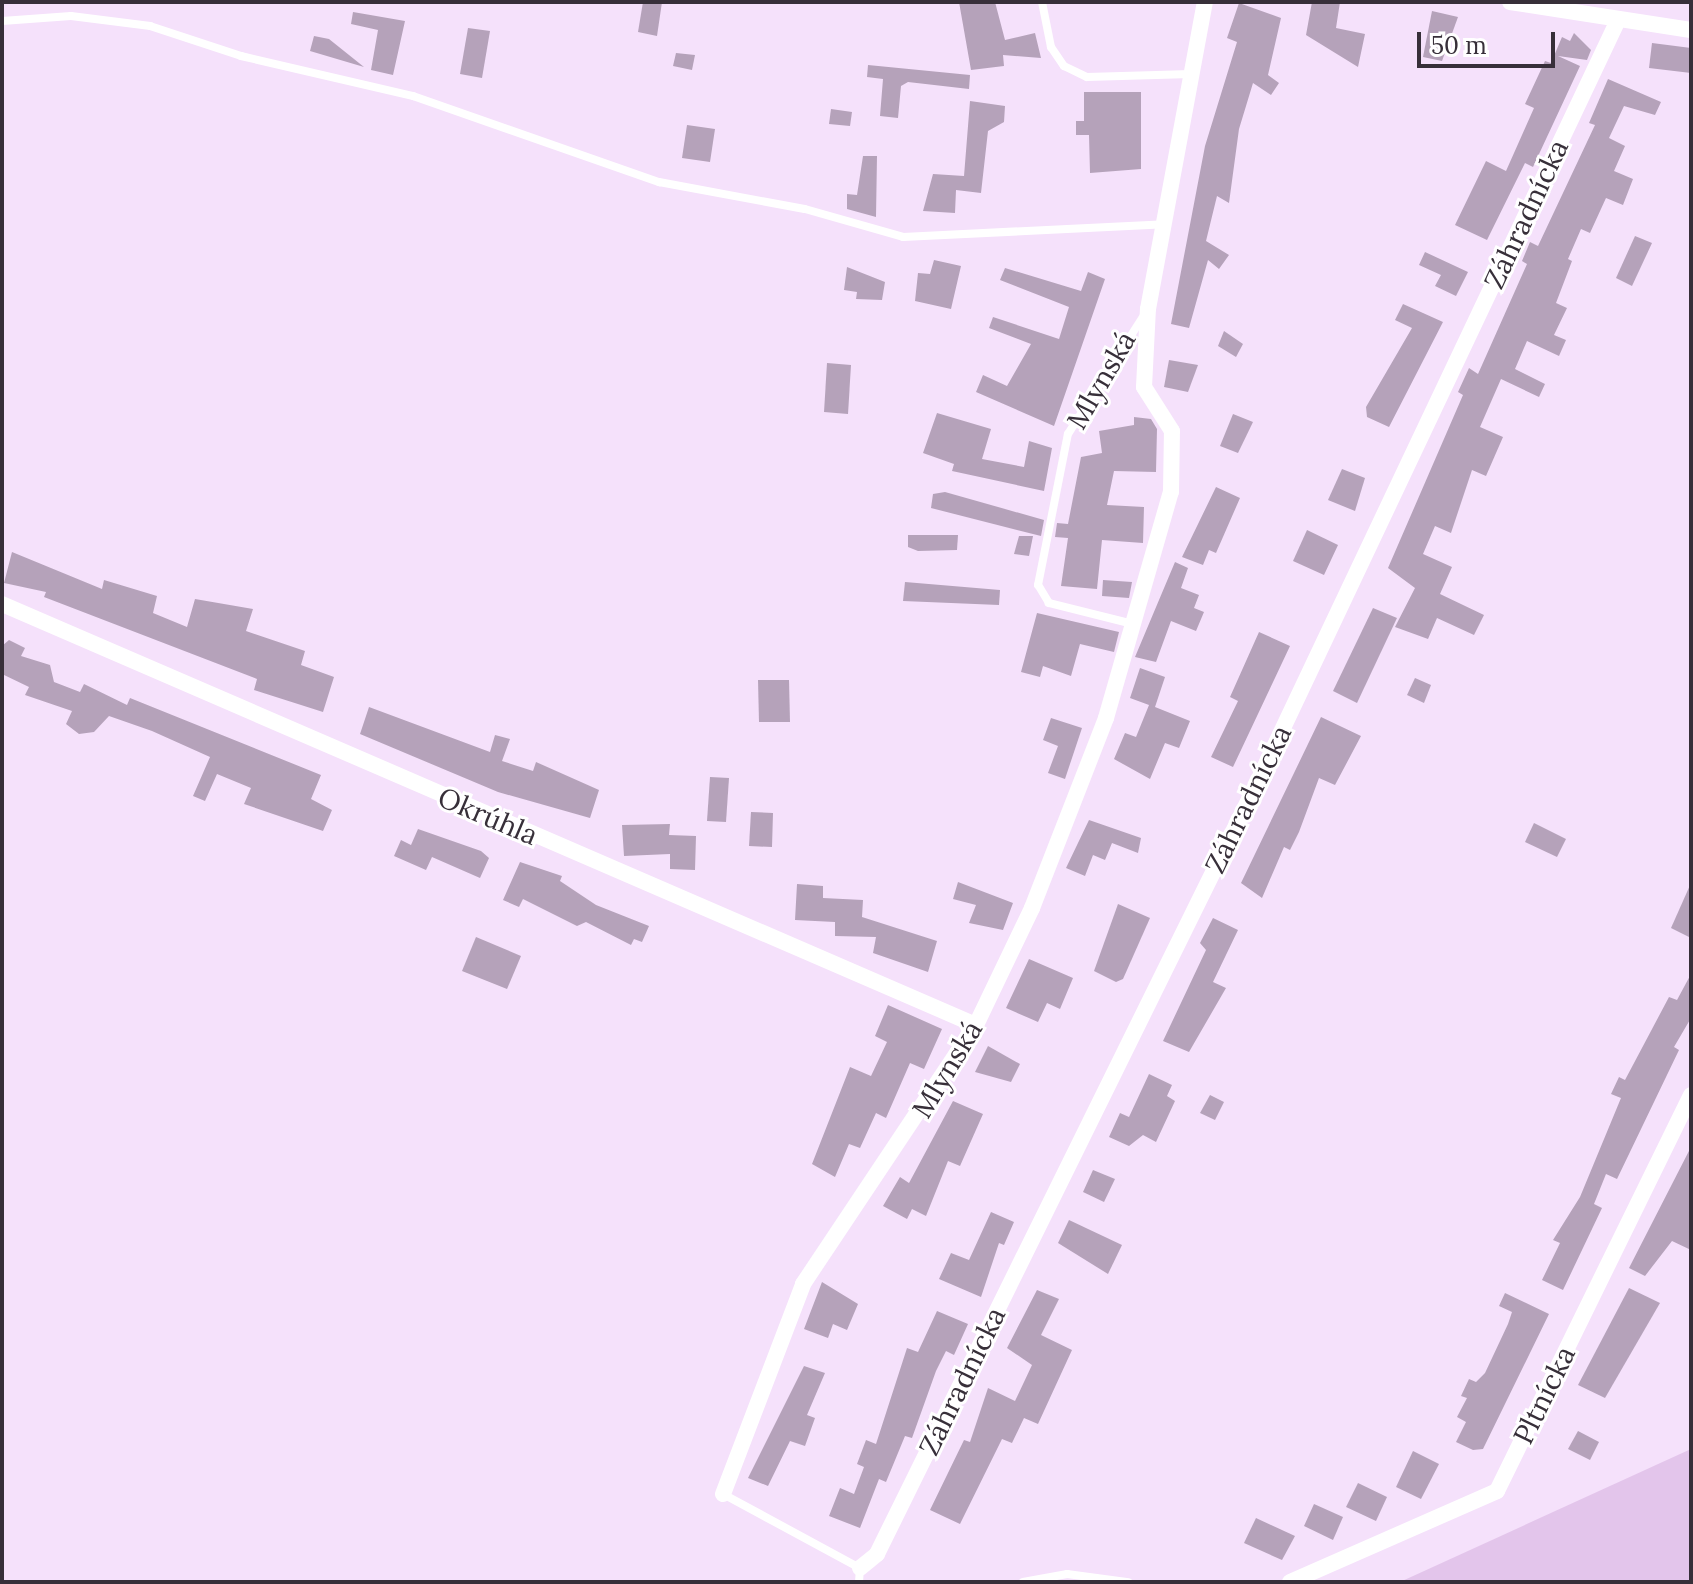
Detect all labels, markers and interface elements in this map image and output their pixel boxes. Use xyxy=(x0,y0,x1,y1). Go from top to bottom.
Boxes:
scale bar xyxy=(1421,16,1559,66)
text: 50 m xyxy=(1431,30,1487,61)
street label: Záhradnícka xyxy=(1477,134,1575,294)
street label: Mlynská xyxy=(1060,325,1142,435)
street label: Záhradnícka xyxy=(1198,719,1298,879)
street label: Okrúhla xyxy=(433,780,543,852)
street label: Mlynská xyxy=(905,1014,989,1124)
street label: Záhradnícka xyxy=(912,1301,1012,1461)
street label: Pltnícka xyxy=(1506,1341,1582,1449)

